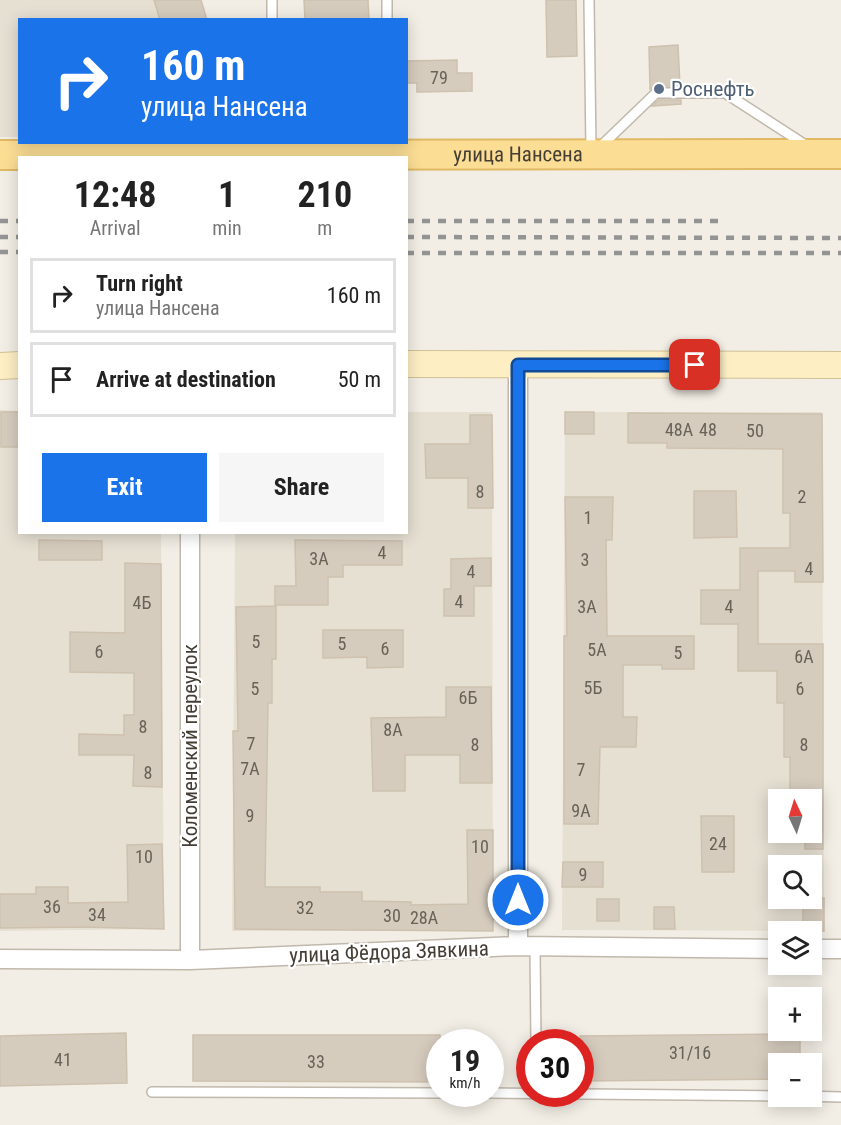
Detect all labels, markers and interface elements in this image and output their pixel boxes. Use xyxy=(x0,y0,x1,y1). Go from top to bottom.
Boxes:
text: 160 m xyxy=(141,41,246,90)
icon: right xyxy=(42,42,120,120)
house number: 79 xyxy=(430,67,448,88)
place label: Роснефть xyxy=(671,77,755,101)
marker: Роснефть xyxy=(652,82,666,96)
text: улица Нансена xyxy=(141,91,308,123)
street label: улица Нансена xyxy=(453,142,583,166)
text: 12:48 xyxy=(74,174,156,216)
text: 1 xyxy=(218,174,236,216)
text: 210 xyxy=(298,174,352,216)
text: Arrival xyxy=(90,216,141,240)
text: min xyxy=(212,216,242,240)
text: m xyxy=(317,216,332,240)
text: Turn right xyxy=(96,271,183,296)
icon: right xyxy=(45,279,78,312)
text: 160 m xyxy=(327,283,381,308)
text: улица Нансена xyxy=(96,296,220,320)
pin xyxy=(669,339,720,390)
icon: arrive xyxy=(678,348,711,381)
icon: arrive xyxy=(45,363,78,396)
text: Arrive at destination xyxy=(96,367,276,392)
text: 50 m xyxy=(338,367,381,392)
house number: 48А xyxy=(665,419,694,440)
house number: 48 xyxy=(699,419,717,440)
house number: 50 xyxy=(746,420,764,441)
button: Exit xyxy=(42,453,207,522)
button: Share xyxy=(219,453,384,522)
house number: 8 xyxy=(476,481,484,502)
house number: 2 xyxy=(798,486,807,507)
house number: 1 xyxy=(584,507,592,528)
house number: 4 xyxy=(378,542,387,563)
house number: 3А xyxy=(309,548,329,569)
house number: 3 xyxy=(581,549,589,570)
house number: 4 xyxy=(805,558,814,579)
house number: 4 xyxy=(467,561,476,582)
house number: 4 xyxy=(455,591,464,612)
house number: 4Б xyxy=(133,592,151,613)
house number: 3А xyxy=(577,596,597,617)
house number: 4 xyxy=(725,596,734,617)
house number: 5 xyxy=(252,631,261,652)
house number: 5 xyxy=(338,633,347,654)
house number: 6 xyxy=(381,638,389,659)
house number: 5А xyxy=(587,639,607,660)
house number: 6 xyxy=(95,641,103,662)
house number: 5 xyxy=(674,642,683,663)
street label: Коломенский переулок xyxy=(178,644,202,848)
house number: 6А xyxy=(794,646,814,667)
house number: 5Б xyxy=(584,677,602,698)
house number: 5 xyxy=(251,678,260,699)
house number: 6 xyxy=(796,678,804,699)
house number: 6Б xyxy=(459,687,477,708)
house number: 8 xyxy=(139,716,147,737)
house number: 8А xyxy=(383,719,403,740)
house number: 7 xyxy=(247,733,256,754)
house number: 8 xyxy=(471,734,479,755)
house number: 8 xyxy=(800,734,808,755)
house number: 7А xyxy=(240,758,260,779)
house number: 7 xyxy=(577,759,586,780)
house number: 8 xyxy=(144,762,152,783)
north arrow xyxy=(768,789,822,843)
map controls xyxy=(768,789,822,1107)
house number: 9А xyxy=(571,800,591,821)
house number: 9 xyxy=(246,805,254,826)
house number: 24 xyxy=(709,833,727,854)
house number: 10 xyxy=(471,836,489,857)
house number: 10 xyxy=(135,846,153,867)
button: search xyxy=(768,855,822,909)
house number: 9 xyxy=(579,864,587,885)
position arrow xyxy=(486,868,550,932)
house number: 36 xyxy=(43,896,61,917)
house number: 32 xyxy=(296,897,314,918)
house number: 34 xyxy=(88,904,106,925)
house number: 30 xyxy=(383,905,401,926)
house number: 28А xyxy=(410,907,439,928)
button: layers xyxy=(768,921,822,975)
street label: улица Фёдора Зявкина xyxy=(289,937,489,967)
button: + xyxy=(768,987,822,1041)
speed limit sign: 30 xyxy=(516,1029,594,1107)
house number: 31/16 xyxy=(669,1042,711,1063)
text: 19 xyxy=(450,1043,480,1078)
house number: 41 xyxy=(54,1049,72,1070)
house number: 33 xyxy=(307,1051,325,1072)
button: − xyxy=(768,1053,822,1107)
text: km/h xyxy=(450,1074,480,1092)

